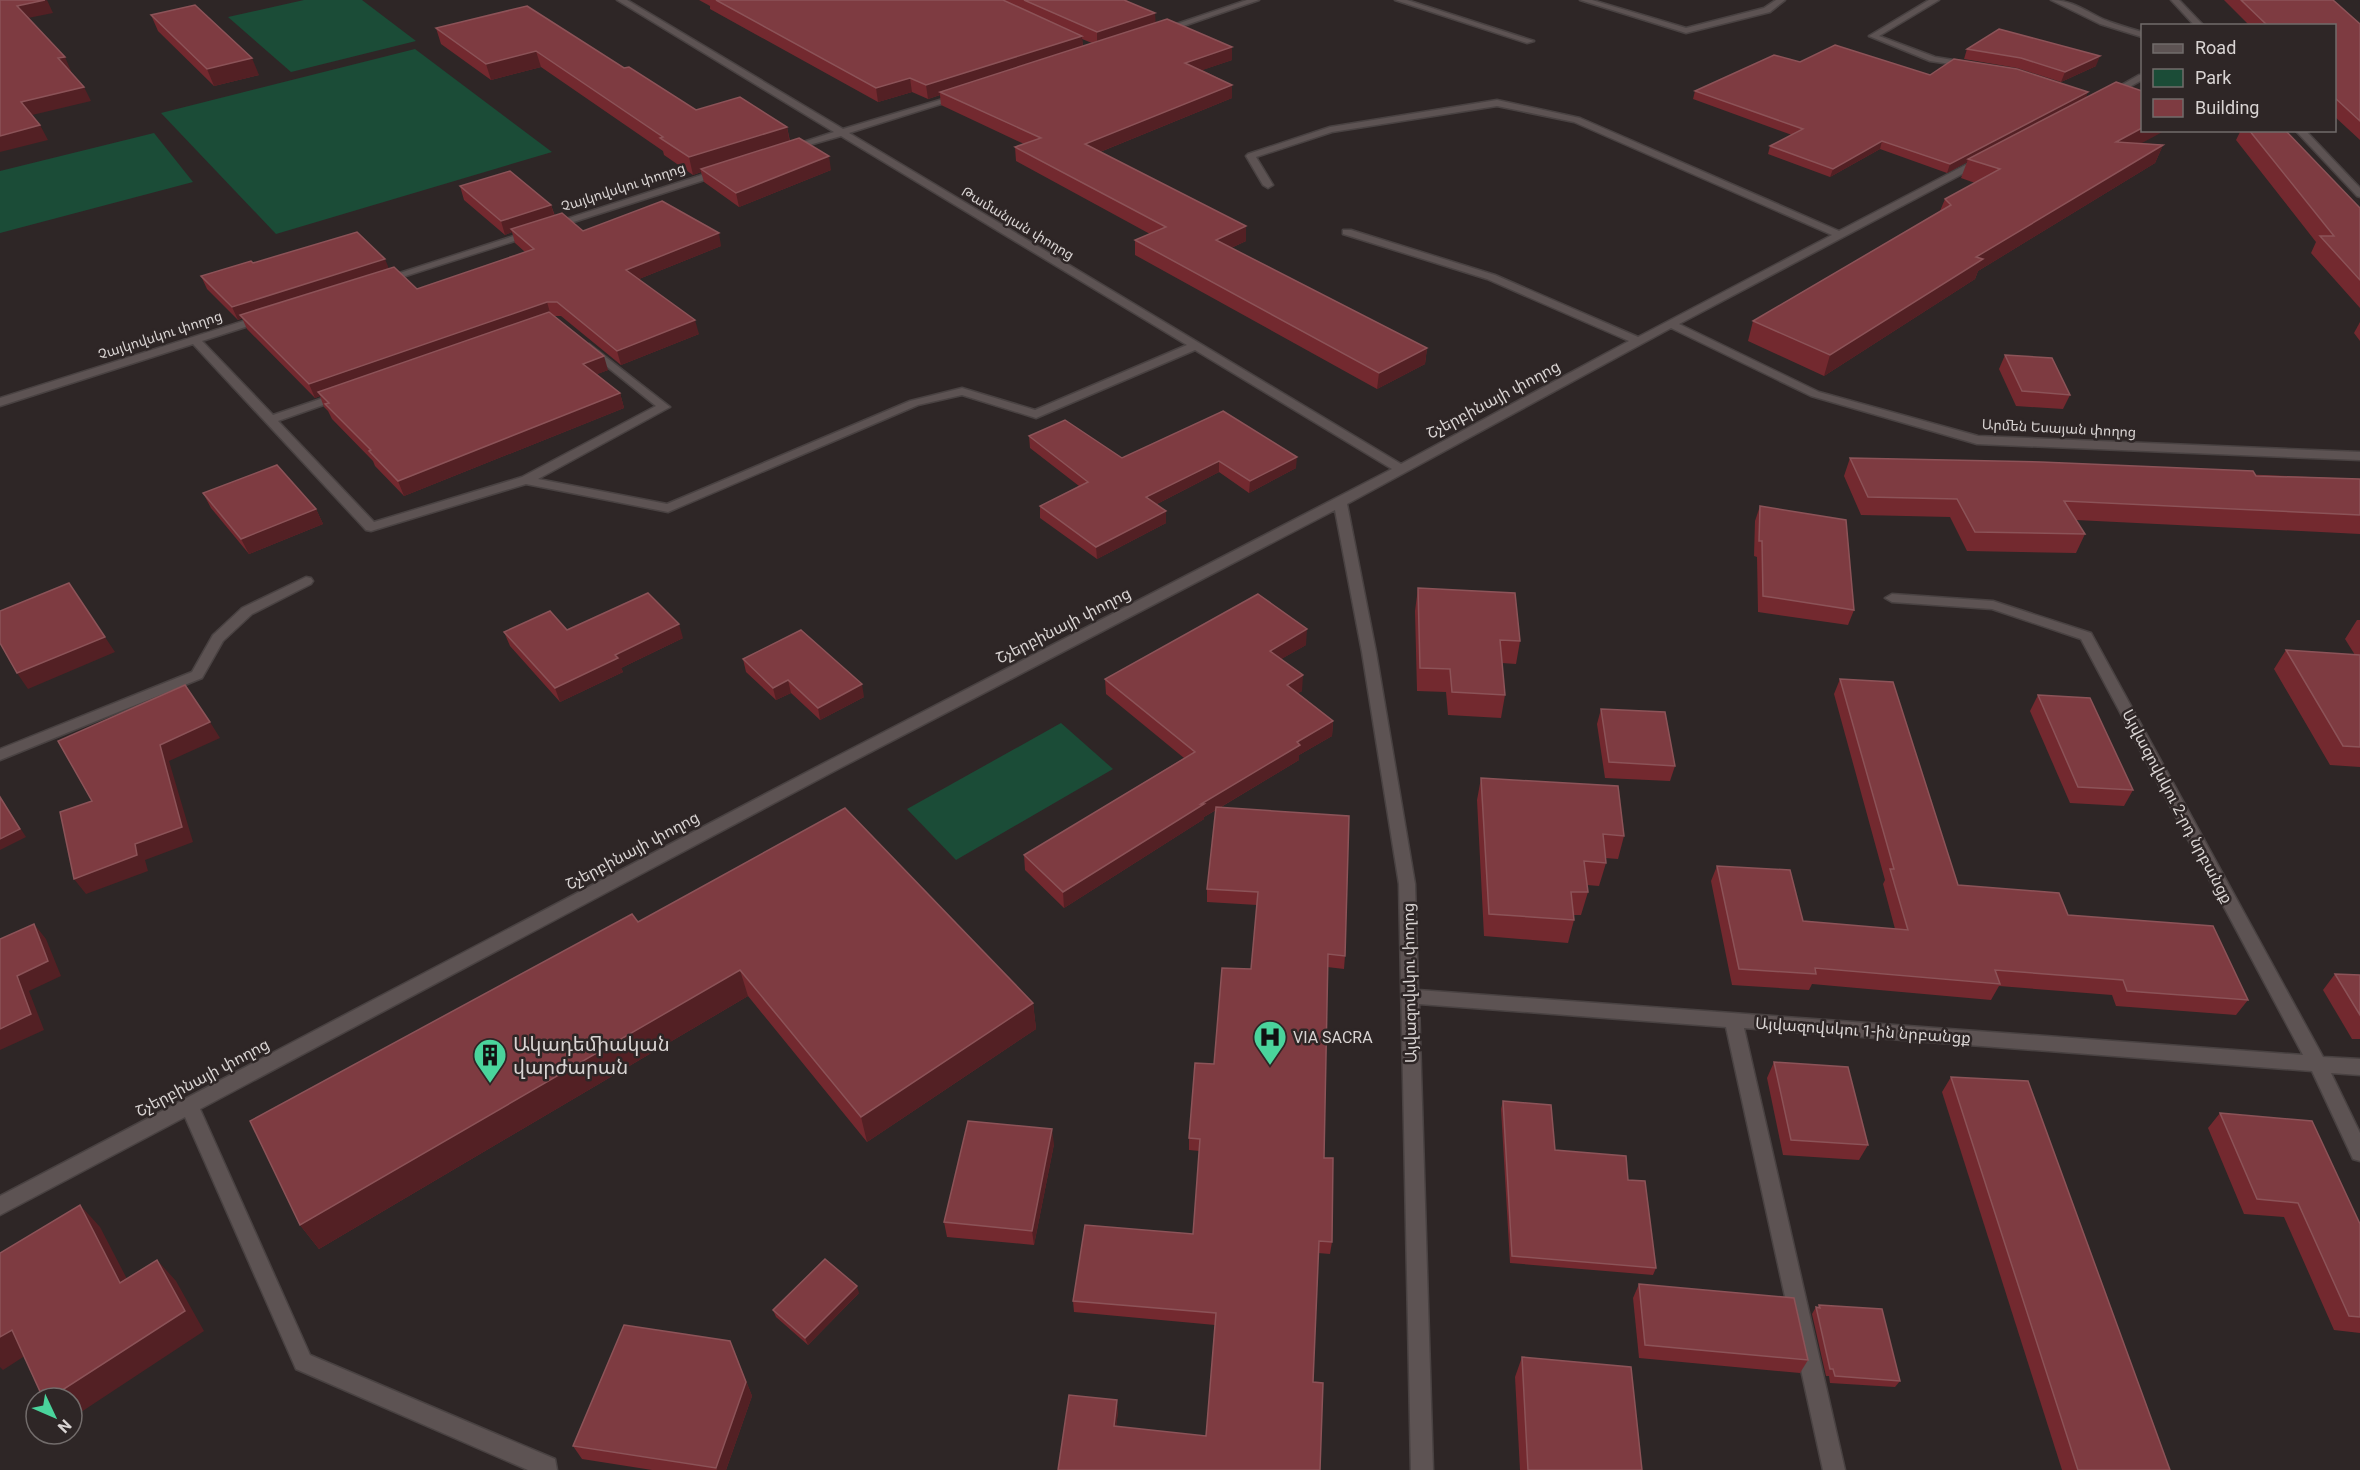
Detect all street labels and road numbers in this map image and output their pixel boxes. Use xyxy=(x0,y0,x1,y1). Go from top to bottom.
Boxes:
street label: Չայկովսկու փողոց xyxy=(559,159,687,215)
street label: Թամանյան փողոց xyxy=(959,183,1077,263)
street label: Չայկովսկու փողոց xyxy=(96,307,224,363)
street label: Շչերբինայի փողոց xyxy=(1423,356,1563,443)
street label: Արմեն Եսայան փողոց xyxy=(1981,416,2137,440)
street label: Շչերբինայի փողոց xyxy=(993,583,1134,668)
street label: Այվազովսկու 2-րդ նրբանցք xyxy=(2118,706,2237,907)
street label: Շչերբինայի փողոց xyxy=(562,807,702,894)
street label: Այվազովսկու փողոց xyxy=(1399,903,1420,1063)
street label: Այվազովսկու 1-ին նրբանցք xyxy=(1754,1013,1972,1048)
street label: Շչերբինայի փողոց xyxy=(132,1034,272,1121)

